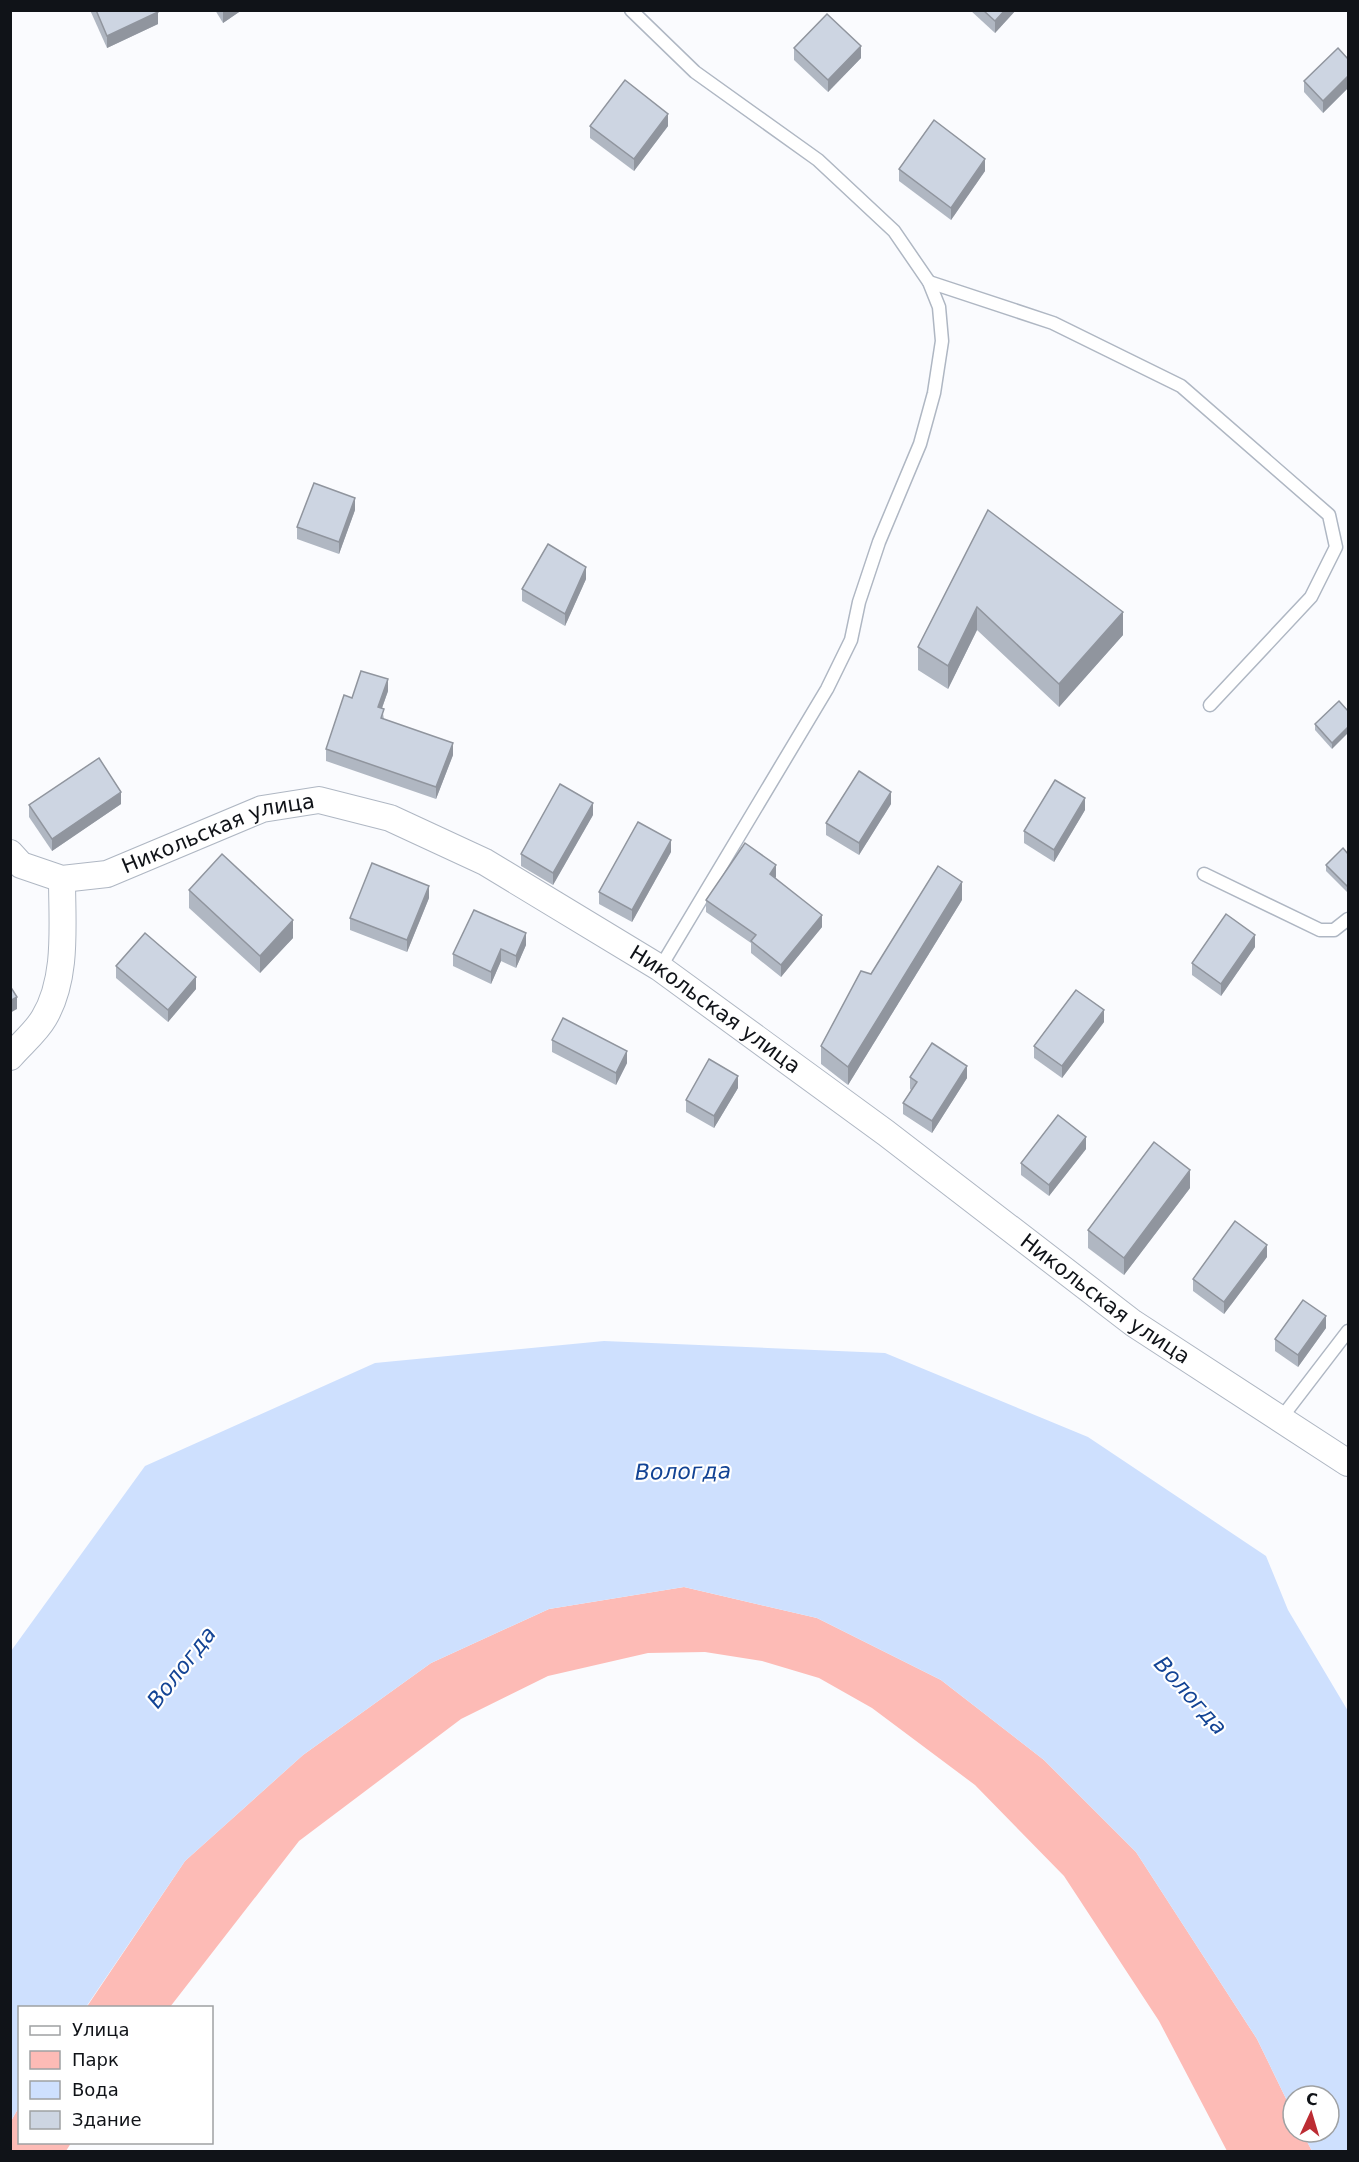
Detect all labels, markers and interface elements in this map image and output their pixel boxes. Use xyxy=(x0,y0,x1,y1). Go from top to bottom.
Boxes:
street label: Никольская улица xyxy=(118,789,316,878)
street label: Никольская улица xyxy=(625,941,805,1078)
street label: Никольская улица xyxy=(1016,1229,1194,1369)
water label: Вологда xyxy=(635,1458,731,1485)
water label: Вологда xyxy=(142,1622,221,1713)
water label: Вологда xyxy=(1149,1651,1232,1739)
legend xyxy=(18,2006,213,2144)
text: Улица xyxy=(72,2019,129,2040)
text: Парк xyxy=(72,2049,119,2070)
text: Вода xyxy=(72,2079,119,2100)
north arrow xyxy=(1281,2084,1341,2144)
text: С xyxy=(1305,2090,1319,2109)
text: Здание xyxy=(72,2109,142,2130)

